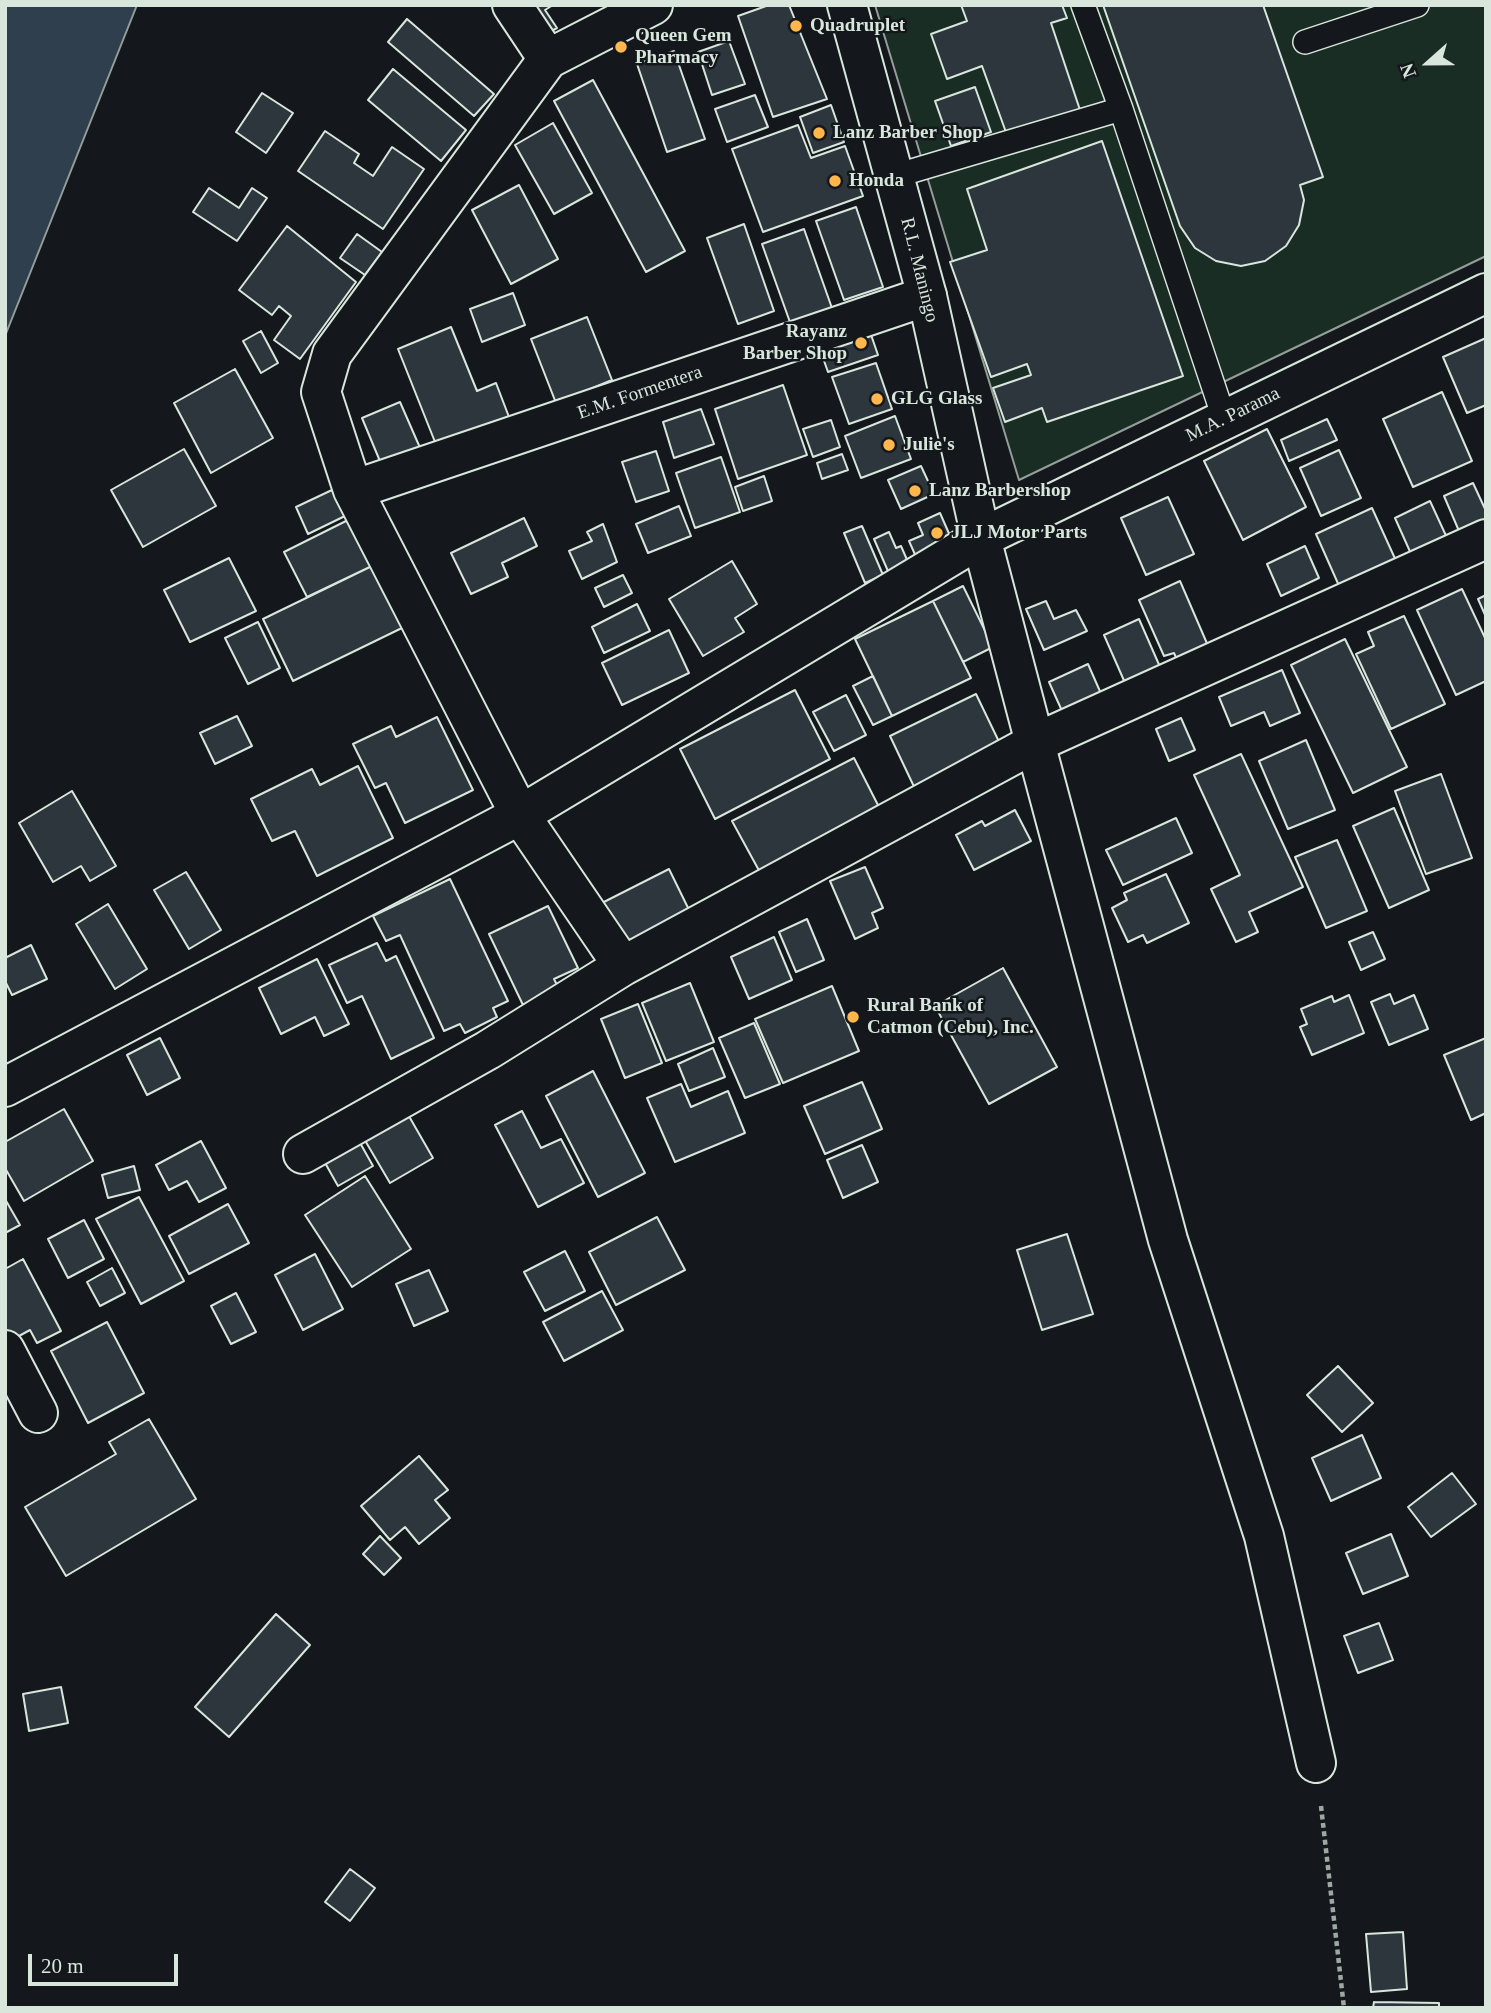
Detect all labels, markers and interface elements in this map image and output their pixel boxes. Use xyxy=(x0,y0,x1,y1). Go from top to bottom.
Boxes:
place label: Quadruplet xyxy=(810,15,905,37)
marker: Quadruplet xyxy=(788,18,804,34)
place label: Queen Gem Pharmacy xyxy=(635,25,732,69)
north arrow xyxy=(1393,28,1463,98)
marker: Queen Gem Pharmacy xyxy=(613,39,629,55)
text: N xyxy=(1396,61,1420,81)
place label: Lanz Barber Shop xyxy=(833,122,983,144)
marker: Lanz Barber Shop xyxy=(811,125,827,141)
place label: Honda xyxy=(849,170,904,192)
marker: Honda xyxy=(827,173,843,189)
street label: R.L. Maningo xyxy=(895,215,943,325)
place label: Rayanz Barber Shop xyxy=(743,321,847,365)
marker: Rayanz Barber Shop xyxy=(853,335,869,351)
street label: E.M. Formentera xyxy=(575,361,705,425)
street label: M.A. Parama xyxy=(1182,382,1284,448)
place label: GLG Glass xyxy=(891,388,982,410)
marker: GLG Glass xyxy=(869,391,885,407)
place label: Julie's xyxy=(903,434,955,456)
marker: Julie's xyxy=(881,437,897,453)
place label: Lanz Barbershop xyxy=(929,480,1071,502)
marker: Lanz Barbershop xyxy=(907,483,923,499)
place label: JLJ Motor Parts xyxy=(951,522,1087,544)
marker: JLJ Motor Parts xyxy=(929,525,945,541)
place label: Rural Bank of Catmon (Cebu), Inc. xyxy=(867,995,1034,1039)
marker: Rural Bank of Catmon (Cebu), Inc. xyxy=(845,1009,861,1025)
scale bar xyxy=(32,1940,182,1984)
text: 20 m xyxy=(41,1954,84,1978)

